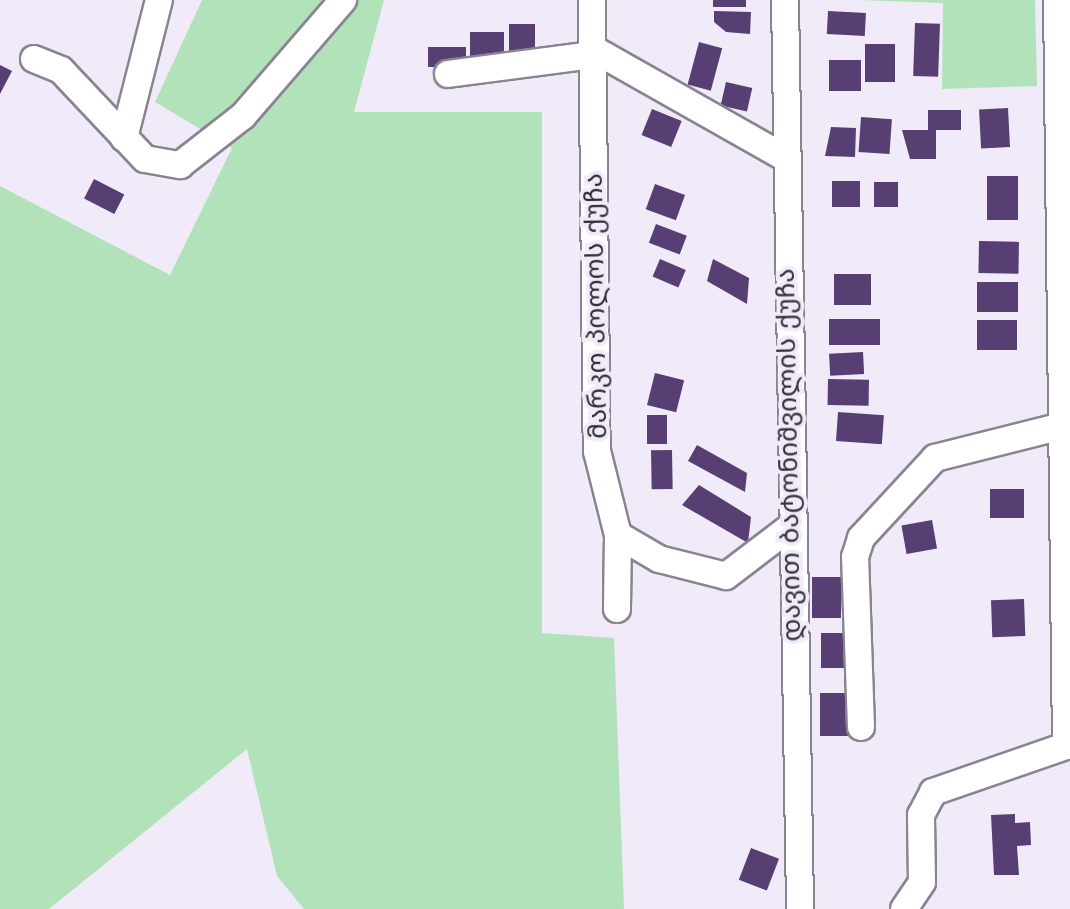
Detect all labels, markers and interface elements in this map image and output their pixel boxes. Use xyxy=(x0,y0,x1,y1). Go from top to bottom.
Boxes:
street label: მარკო პოლოს ქუჩა xyxy=(578,173,614,439)
street label: დავით ბატონიშვილის ქუჩა xyxy=(770,268,808,642)

